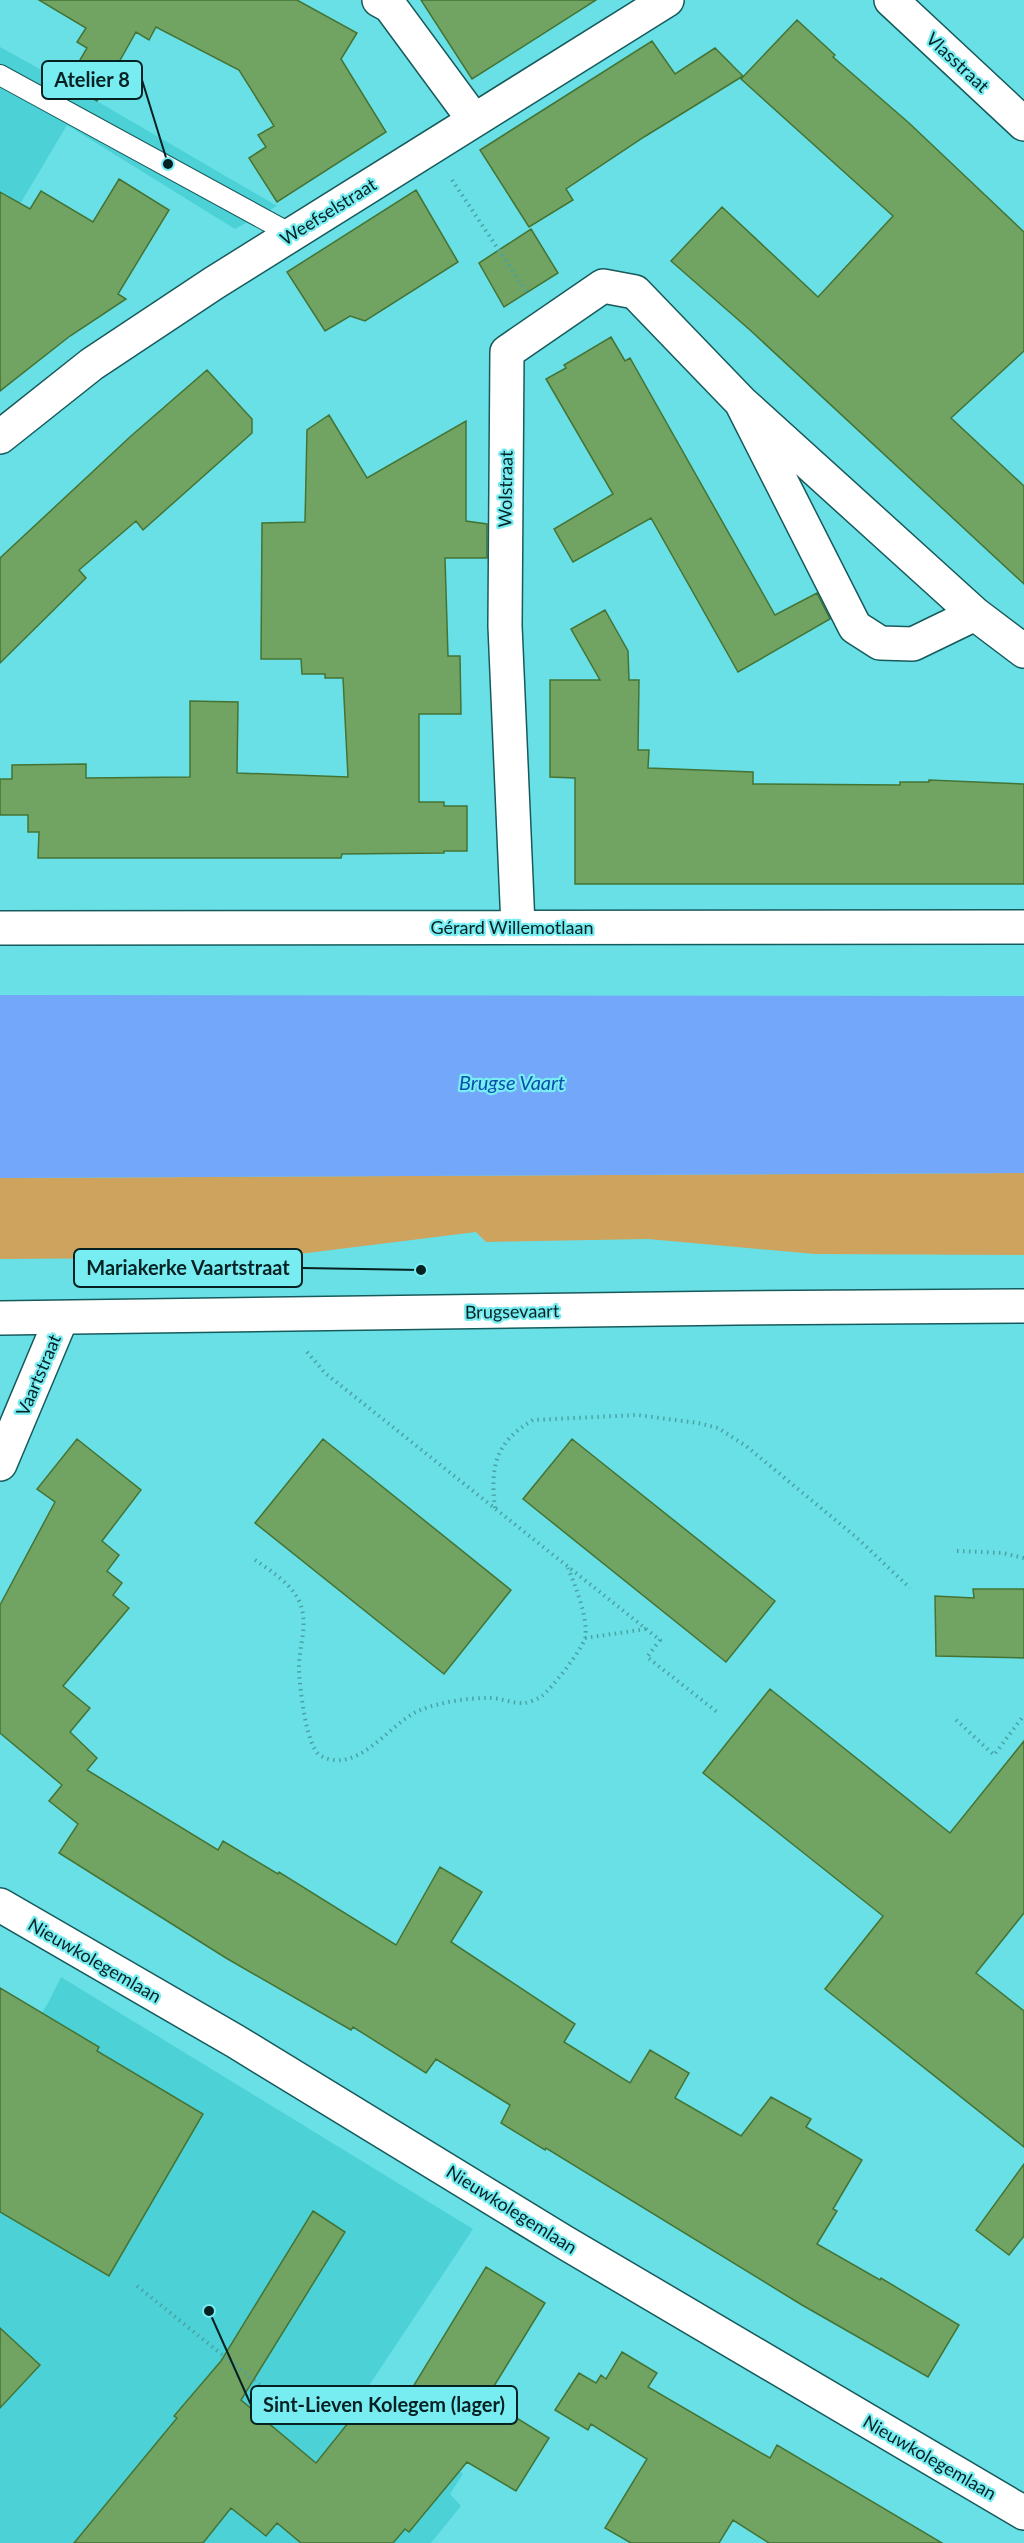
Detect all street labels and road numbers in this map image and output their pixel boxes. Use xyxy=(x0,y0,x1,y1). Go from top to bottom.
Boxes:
street label: Vlasstraat xyxy=(922,27,994,97)
street label: Weefselstraat xyxy=(276,172,381,249)
street label: Wolstraat xyxy=(493,450,517,528)
street label: Gérard Willemotlaan xyxy=(431,916,593,938)
street label: Brugsevaart xyxy=(465,1299,560,1323)
street label: Vaartstraat xyxy=(11,1330,65,1419)
street label: Nieuwkolegemlaan xyxy=(25,1913,165,2007)
street label: Nieuwkolegemlaan xyxy=(443,2160,581,2258)
street label: Nieuwkolegemlaan xyxy=(860,2410,1000,2504)

